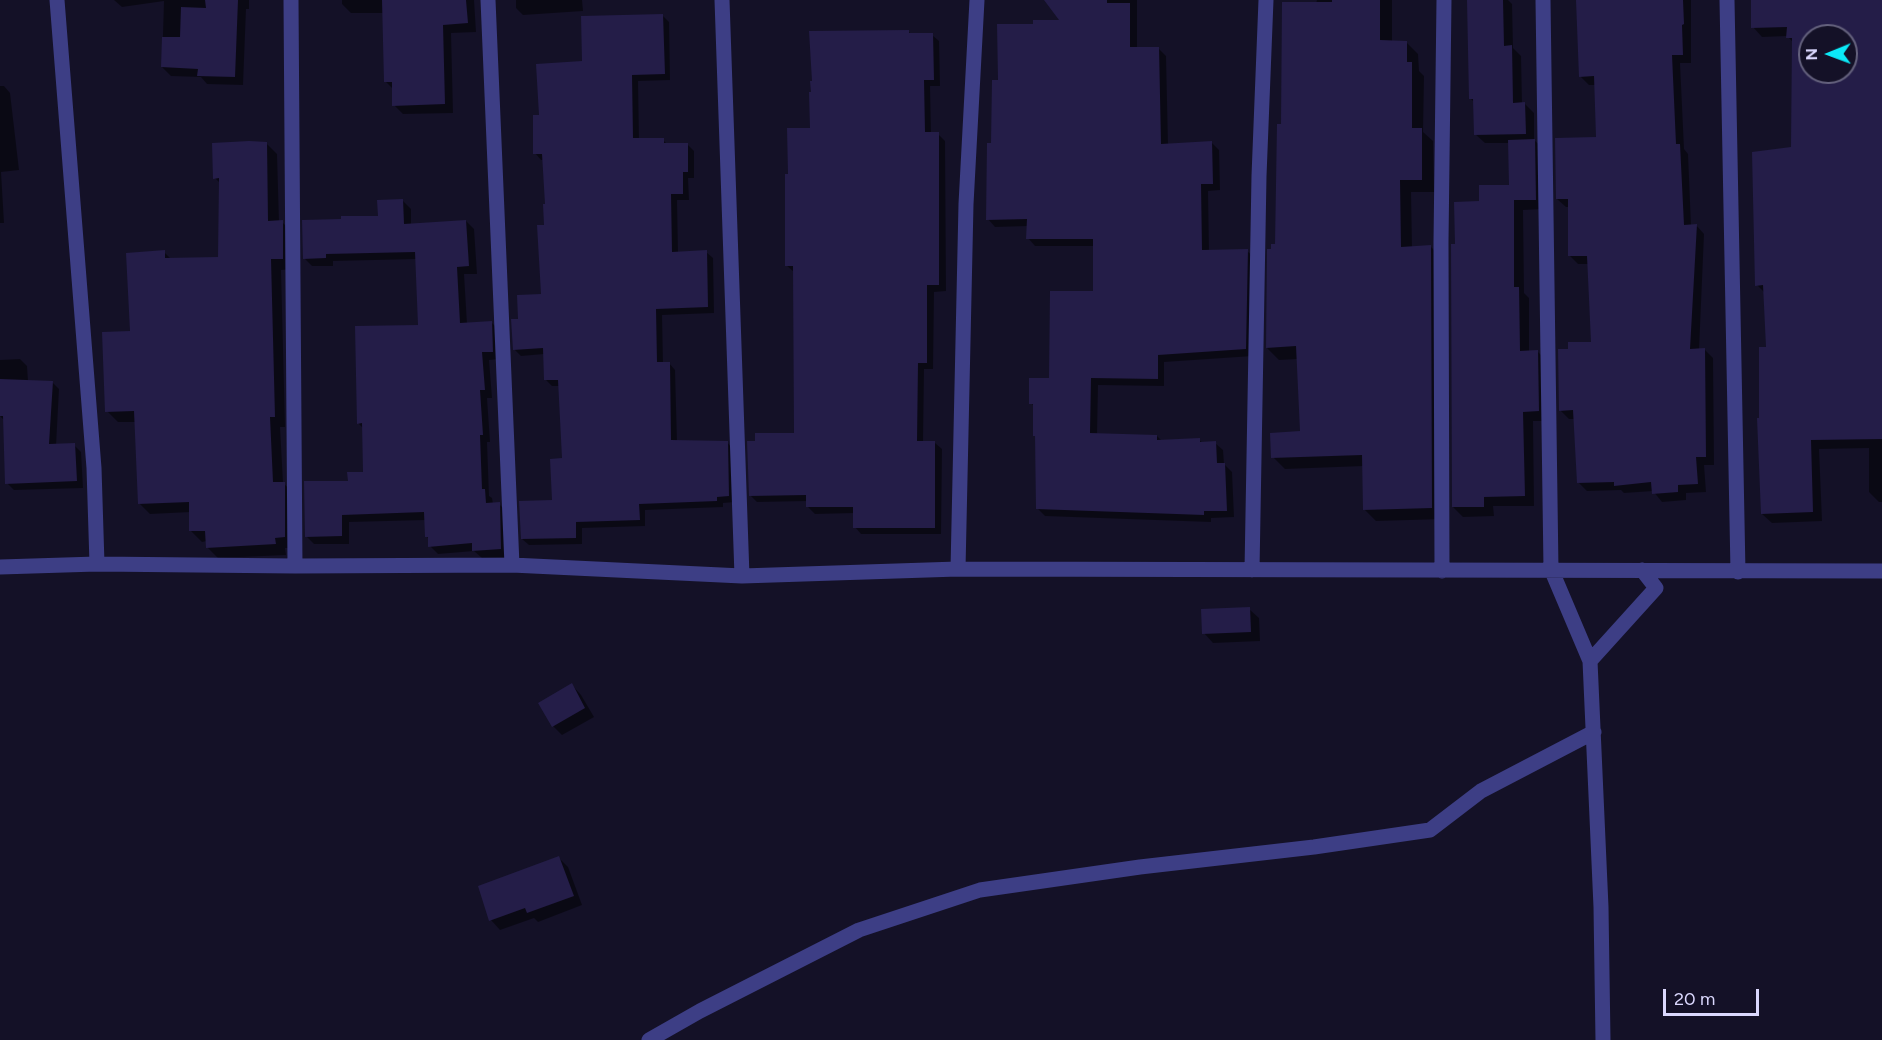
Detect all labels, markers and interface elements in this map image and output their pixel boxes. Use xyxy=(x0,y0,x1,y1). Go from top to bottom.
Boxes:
north arrow xyxy=(1798,24,1858,84)
text: N xyxy=(1802,48,1821,61)
scale bar xyxy=(1666,977,1762,1015)
text: 20 m xyxy=(1674,988,1715,1010)

